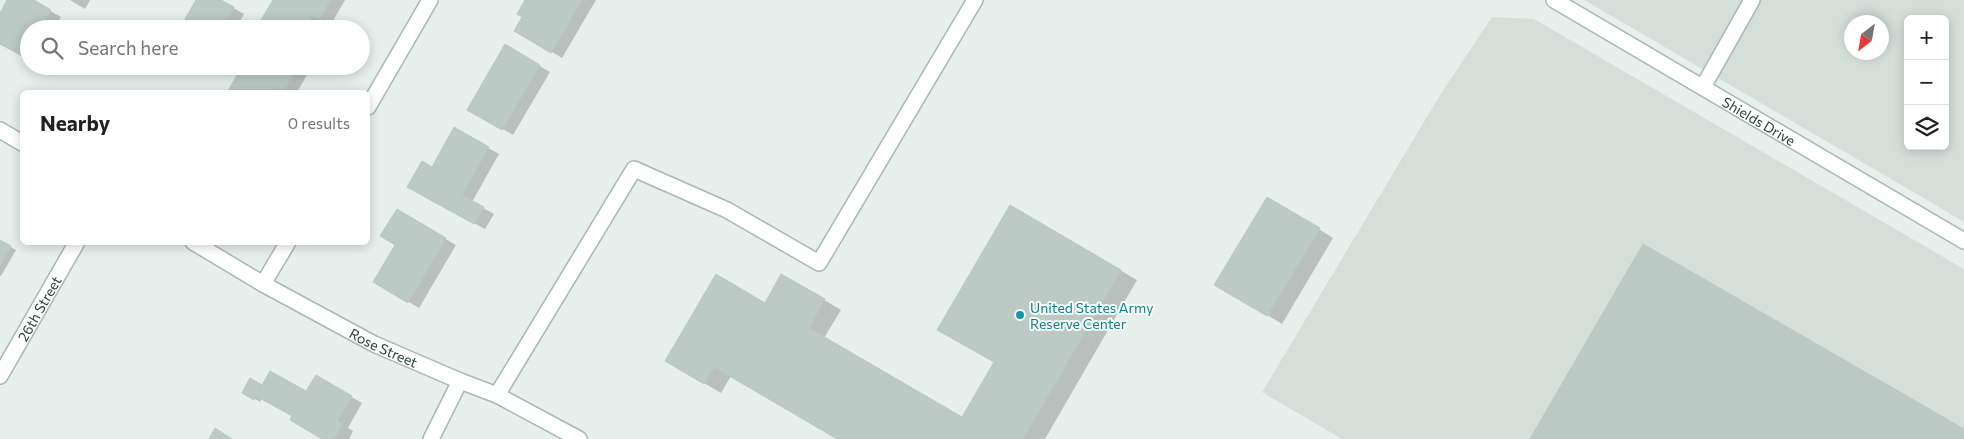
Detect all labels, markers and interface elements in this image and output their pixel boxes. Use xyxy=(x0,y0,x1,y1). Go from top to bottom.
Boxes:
north arrow xyxy=(1844,15,1889,60)
map controls xyxy=(1904,15,1949,150)
button: + xyxy=(1904,15,1949,60)
search box xyxy=(20,20,370,75)
icon: search xyxy=(38,34,66,62)
text: Search here xyxy=(78,36,178,59)
button: − xyxy=(1904,60,1949,105)
street label: Shields Drive xyxy=(1720,93,1799,149)
button: layers xyxy=(1904,105,1949,150)
text: Nearby xyxy=(40,110,110,135)
text: 0 results xyxy=(288,113,350,132)
street label: 26th Street xyxy=(13,273,64,344)
place label: United States Army Reserve Center xyxy=(1030,299,1153,332)
marker: United States Army Reserve Center xyxy=(1014,309,1026,321)
street label: Rose Street xyxy=(347,324,421,370)

